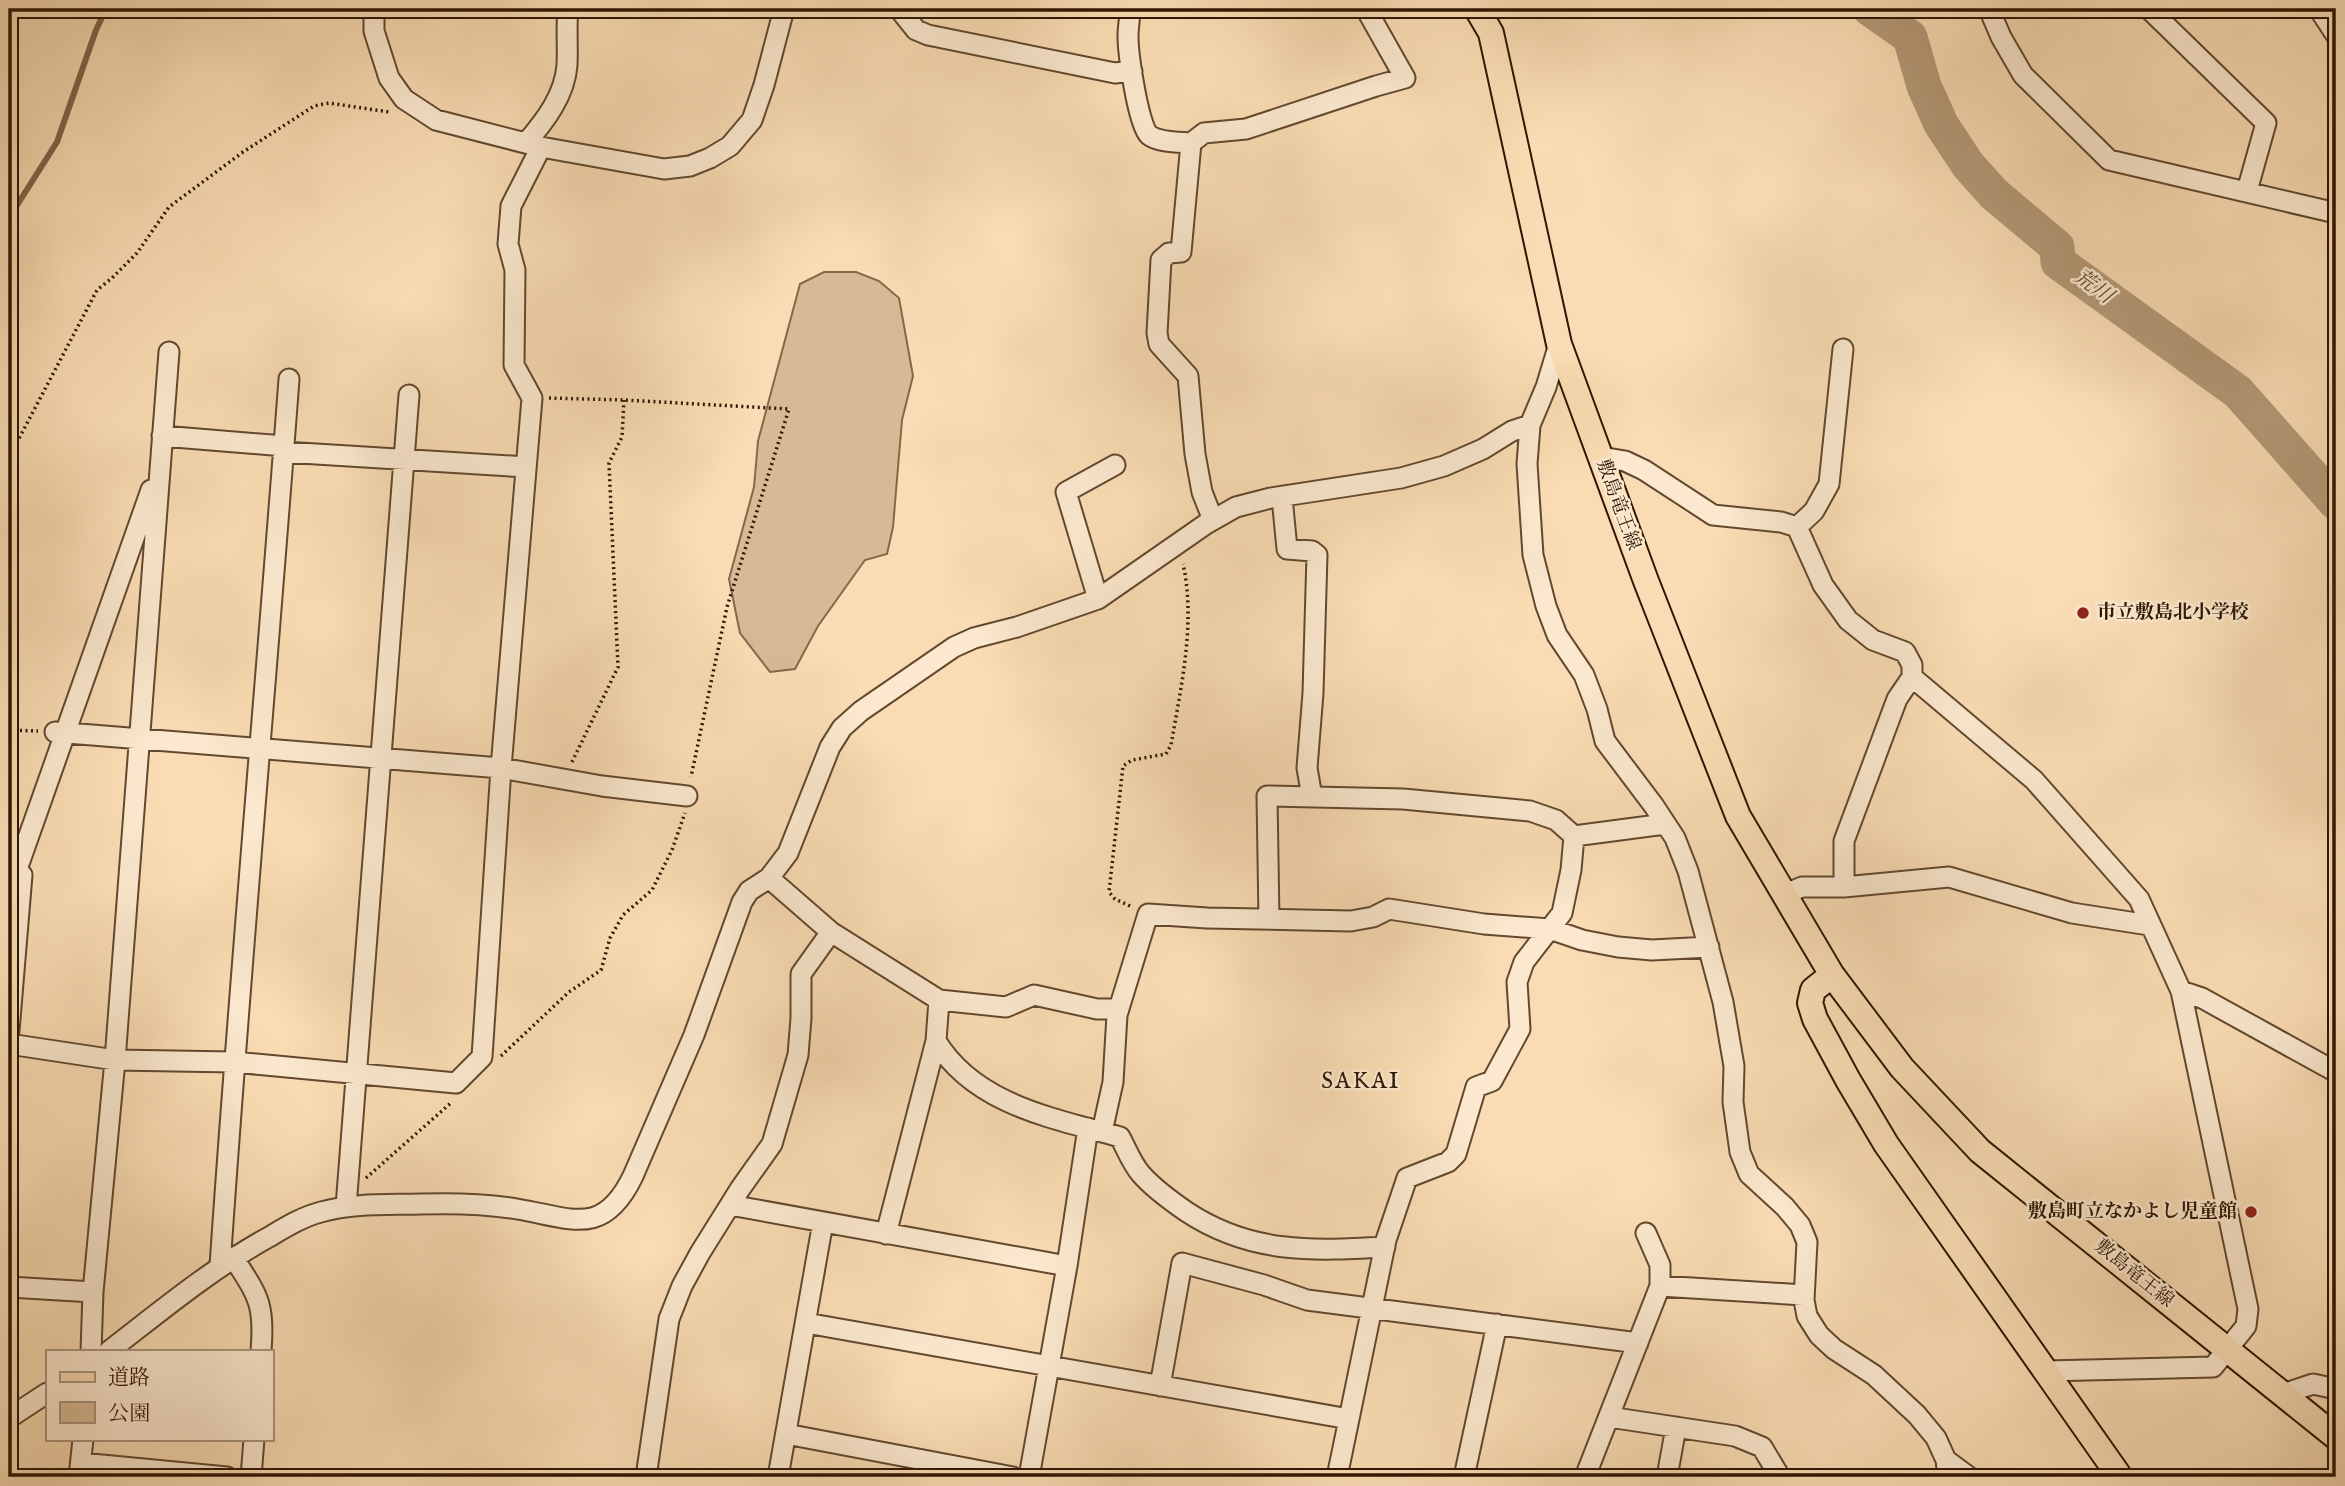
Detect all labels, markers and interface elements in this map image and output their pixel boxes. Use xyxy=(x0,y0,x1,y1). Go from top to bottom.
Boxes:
water label: 荒川 xyxy=(2068,264,2120,311)
street label: 敷島竜王線 xyxy=(1590,456,1646,554)
place label: 市立敷島北小学校 xyxy=(2097,601,2249,625)
marker: 市立敷島北小学校 xyxy=(2075,605,2091,621)
district label: SAKAI xyxy=(1321,1067,1401,1096)
place label: 敷島町立なかよし児童館 xyxy=(2028,1200,2237,1224)
marker: 敷島町立なかよし児童館 xyxy=(2243,1204,2259,1220)
street label: 敷島竜王線 xyxy=(2090,1235,2178,1313)
legend xyxy=(46,1350,273,1440)
text: 道路 xyxy=(108,1365,150,1392)
text: 公園 xyxy=(108,1401,150,1428)

